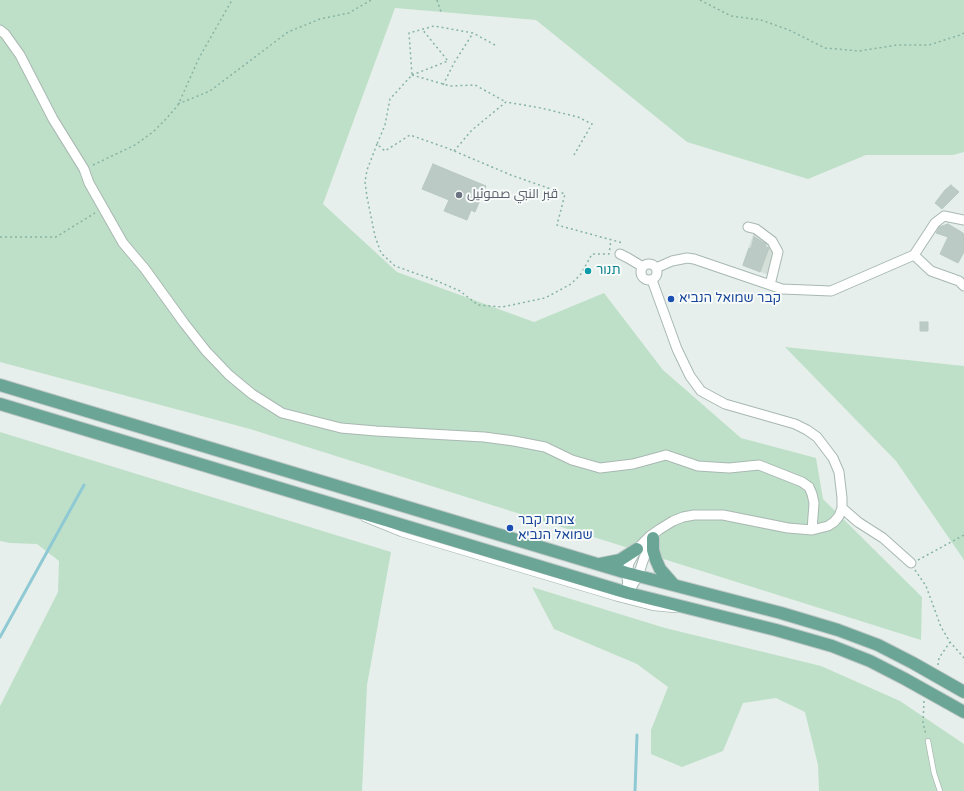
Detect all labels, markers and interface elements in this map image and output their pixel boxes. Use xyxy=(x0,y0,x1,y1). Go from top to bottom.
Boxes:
place label: قبر النبي صموئيل xyxy=(467,187,558,203)
marker: قبر النبي صموئيل xyxy=(454,190,464,200)
place label: תנור xyxy=(596,263,620,279)
marker: תנור xyxy=(583,266,593,276)
place label: קבר שמואל הנביא xyxy=(679,291,781,307)
marker: קבר שמואל הנביא xyxy=(666,294,676,304)
place label: צומת קבר שמואל הנביא xyxy=(518,513,593,544)
marker: צומת קבר שמואל הנביא xyxy=(505,523,515,533)

